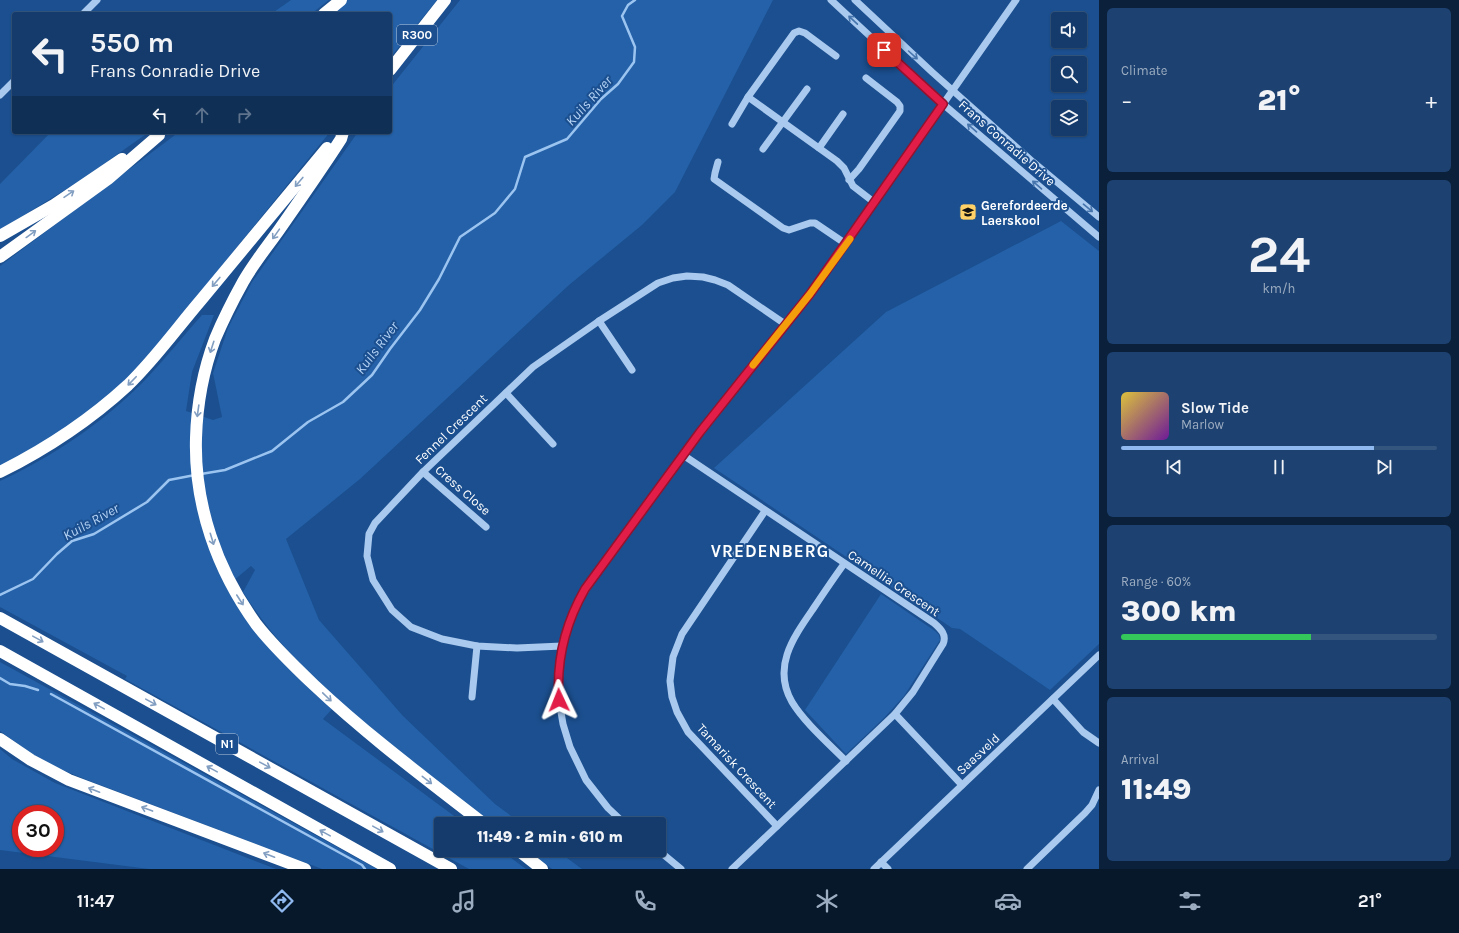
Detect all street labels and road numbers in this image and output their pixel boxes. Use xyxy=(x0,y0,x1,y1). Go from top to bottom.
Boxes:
road number: R300 xyxy=(397,25,437,45)
street label: Frans Conradie Drive xyxy=(956,97,1059,189)
street label: Fennel Crescent xyxy=(412,391,490,467)
street label: Cress Close xyxy=(432,462,494,518)
street label: Camellia Crescent xyxy=(845,547,943,619)
street label: Tamarisk Crescent xyxy=(694,721,780,811)
street label: Saasveld xyxy=(953,730,1003,778)
road number: N1 xyxy=(216,734,238,754)

